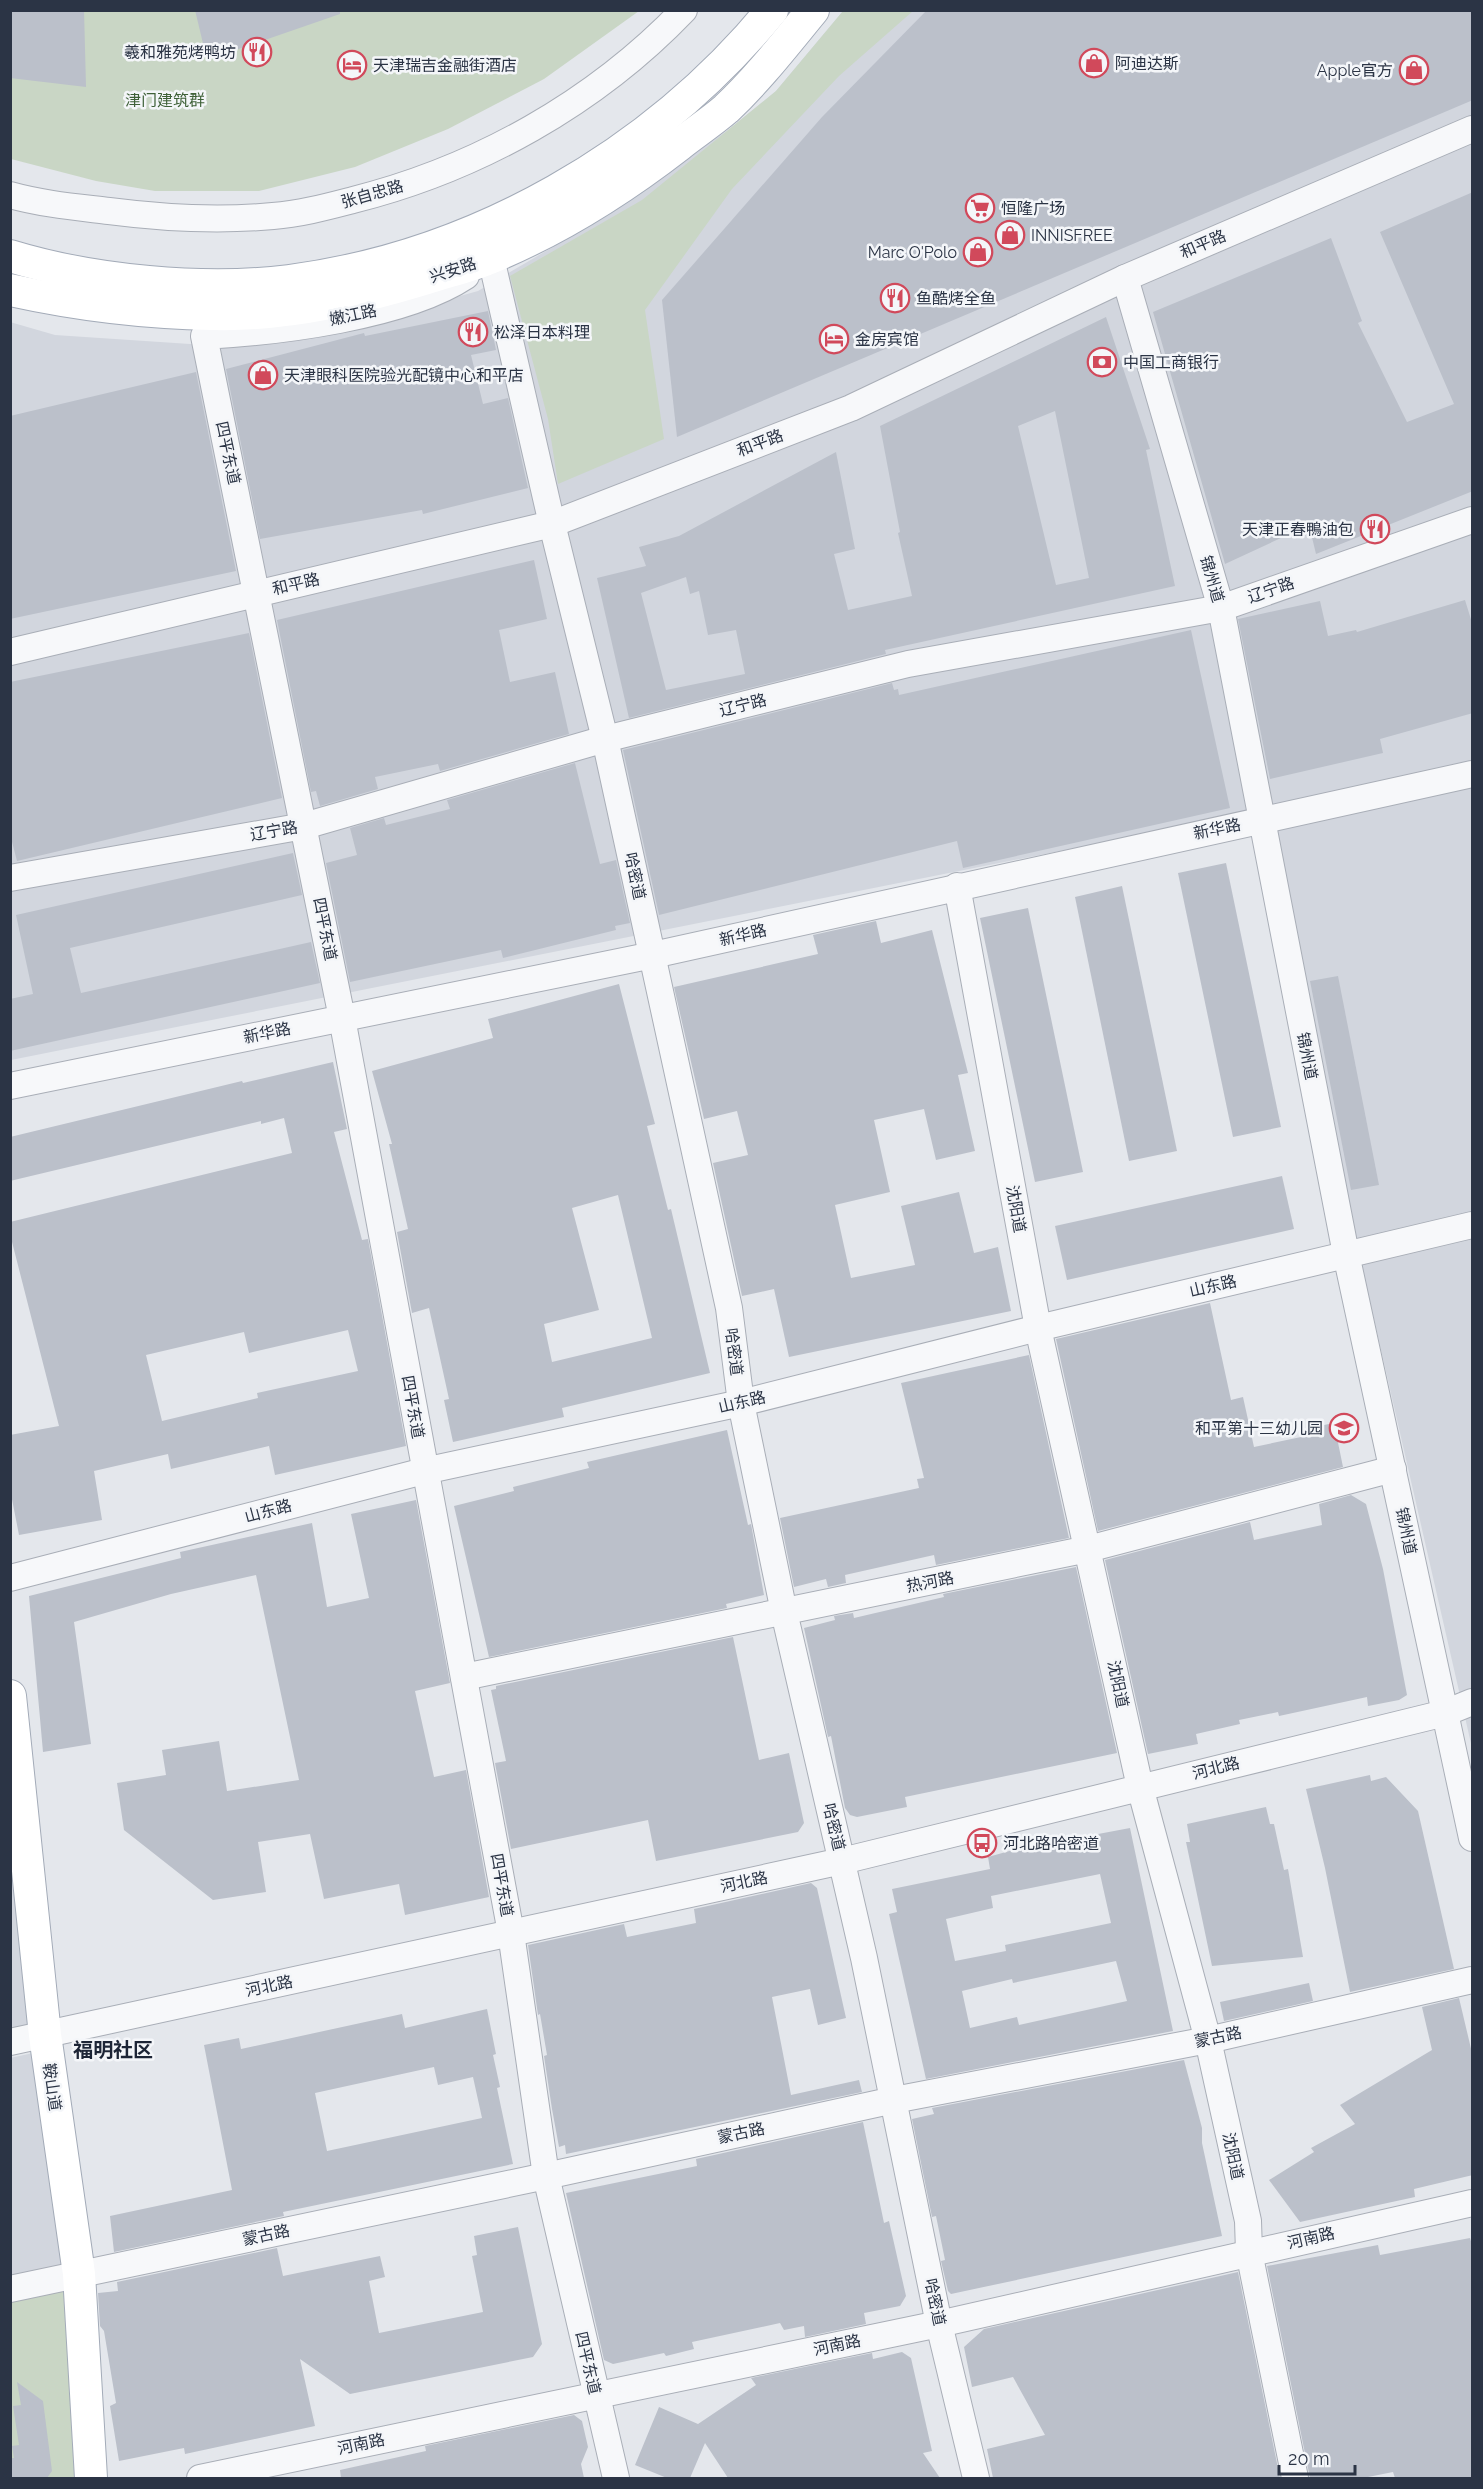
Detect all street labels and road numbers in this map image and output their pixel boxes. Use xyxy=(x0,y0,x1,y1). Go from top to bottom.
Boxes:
street label: 张自忠路 xyxy=(339,176,405,212)
street label: 和平路 xyxy=(1177,226,1229,262)
street label: 兴安路 xyxy=(427,254,479,286)
street label: 嫩江路 xyxy=(328,301,378,329)
street label: 四平东道 xyxy=(212,420,244,486)
street label: 和平路 xyxy=(734,426,786,460)
street label: 锦州道 xyxy=(1196,553,1228,605)
street label: 和平路 xyxy=(270,569,322,599)
street label: 辽宁路 xyxy=(1245,573,1297,607)
street label: 辽宁路 xyxy=(717,690,769,720)
street label: 新华路 xyxy=(1192,815,1242,843)
street label: 辽宁路 xyxy=(249,817,299,845)
street label: 哈密道 xyxy=(621,851,649,901)
street label: 四平东道 xyxy=(310,896,340,962)
street label: 新华路 xyxy=(717,920,769,950)
street label: 新华路 xyxy=(242,1019,292,1047)
street label: 锦州道 xyxy=(1293,1031,1321,1081)
street label: 沈阳道 xyxy=(1002,1184,1030,1234)
street label: 山东路 xyxy=(1187,1271,1239,1301)
street label: 哈密道 xyxy=(722,1327,746,1377)
street label: 四平东道 xyxy=(398,1374,428,1440)
street label: 山东路 xyxy=(716,1387,768,1417)
street label: 山东路 xyxy=(242,1496,294,1526)
street label: 锦州道 xyxy=(1392,1506,1420,1556)
street label: 热河路 xyxy=(905,1568,955,1596)
street label: 沈阳道 xyxy=(1104,1659,1132,1709)
street label: 河北路 xyxy=(1190,1753,1242,1783)
street label: 哈密道 xyxy=(819,1801,849,1853)
street label: 四平东道 xyxy=(487,1852,517,1918)
street label: 河北路 xyxy=(719,1868,769,1896)
street label: 河北路 xyxy=(244,1972,294,2000)
street label: 蒙古路 xyxy=(1193,2023,1243,2051)
street label: 鞍山道 xyxy=(39,2062,65,2112)
street label: 蒙古路 xyxy=(716,2119,766,2147)
street label: 沈阳道 xyxy=(1219,2131,1247,2181)
street label: 蒙古路 xyxy=(241,2221,291,2249)
street label: 河南路 xyxy=(1285,2223,1337,2253)
street label: 哈密道 xyxy=(921,2277,949,2327)
street label: 四平东道 xyxy=(572,2330,604,2396)
street label: 河南路 xyxy=(812,2331,862,2359)
street label: 河南路 xyxy=(336,2430,386,2458)

